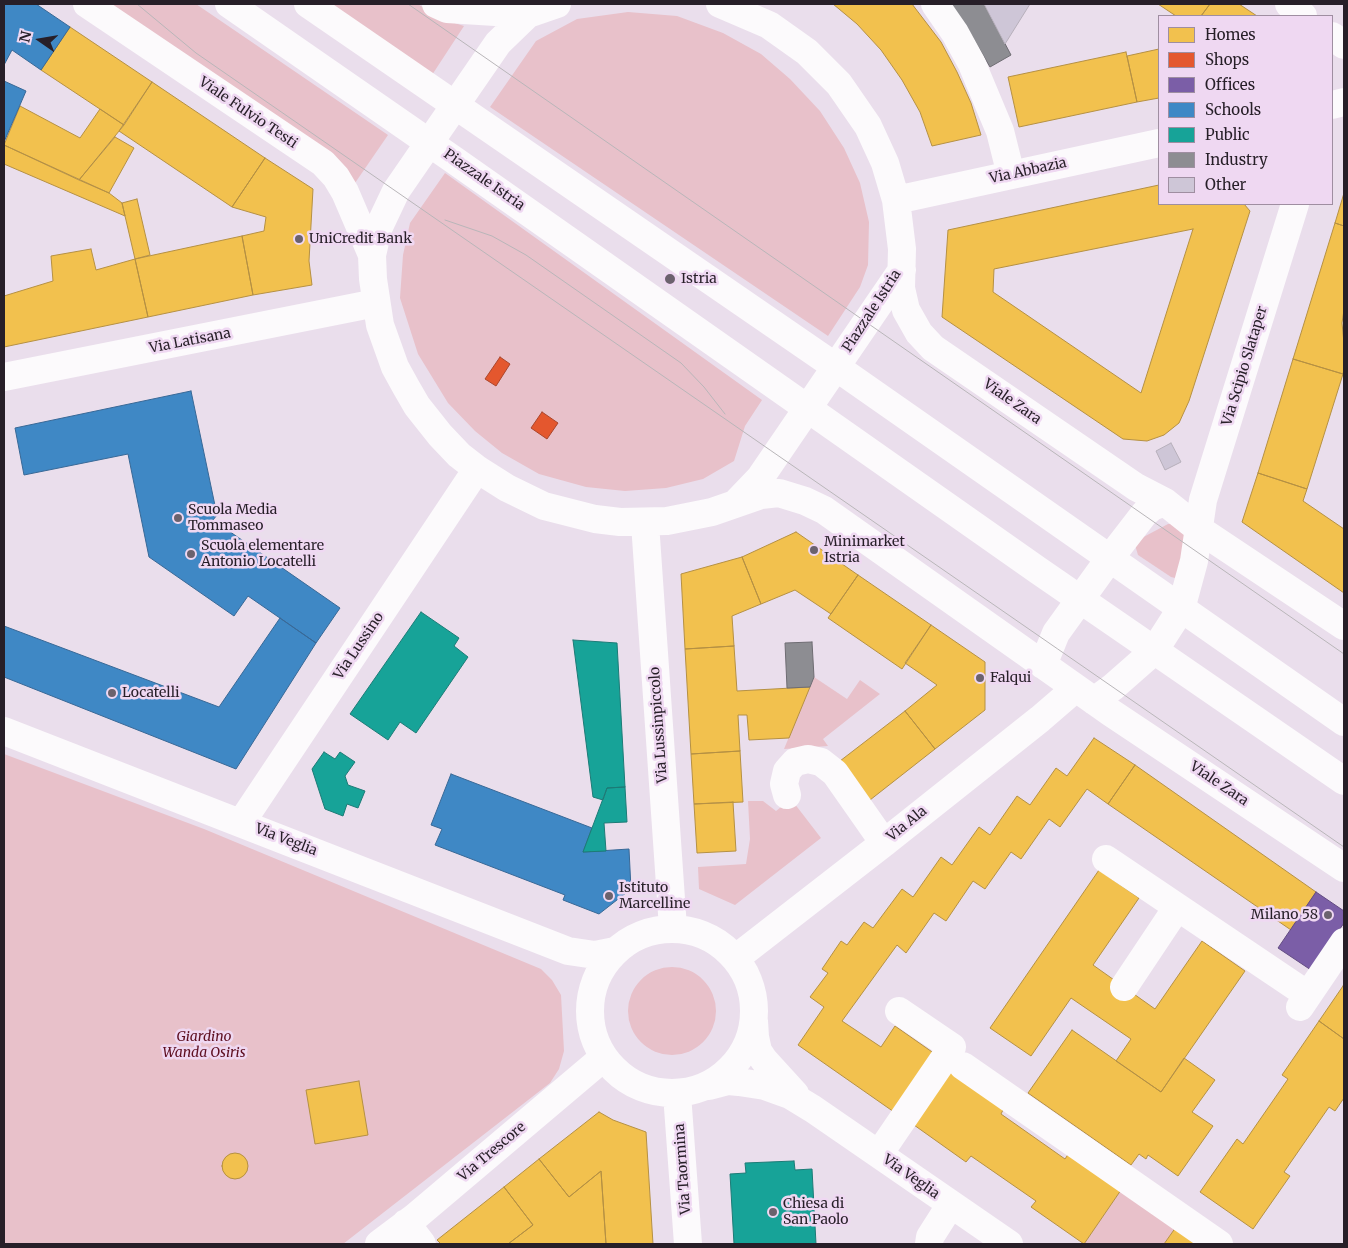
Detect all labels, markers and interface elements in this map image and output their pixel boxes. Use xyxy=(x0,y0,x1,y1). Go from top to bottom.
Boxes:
north arrow xyxy=(15,15,65,65)
legend xyxy=(1158,15,1333,205)
text: Homes xyxy=(1205,25,1256,44)
text: N xyxy=(15,29,35,44)
text: Shops xyxy=(1205,50,1249,69)
street label: Viale Fulvio Testi xyxy=(196,74,300,152)
text: Offices xyxy=(1205,75,1255,94)
text: Schools xyxy=(1205,100,1261,119)
text: Public xyxy=(1205,125,1250,144)
street label: Piazzale Istria xyxy=(440,146,528,214)
text: Industry xyxy=(1205,150,1268,169)
street label: Via Abbazia xyxy=(988,155,1068,187)
text: Other xyxy=(1205,175,1246,194)
place label: UniCredit Bank xyxy=(309,231,412,247)
marker: UniCredit Bank xyxy=(293,233,305,245)
street label: Piazzale Istria xyxy=(839,267,905,355)
place label: Istria xyxy=(681,271,717,287)
marker: Istria xyxy=(663,272,677,286)
street label: Via Scipio Slataper xyxy=(1219,304,1271,428)
street label: Via Latisana xyxy=(148,325,232,357)
street label: Viale Zara xyxy=(980,376,1044,428)
place label: Scuola Media Tommaseo xyxy=(188,502,277,534)
marker: Scuola Media Tommaseo xyxy=(172,512,184,524)
place label: Minimarket Istria xyxy=(824,534,905,566)
place label: Scuola elementare Antonio Locatelli xyxy=(201,538,324,570)
marker: Minimarket Istria xyxy=(808,544,820,556)
marker: Scuola elementare Antonio Locatelli xyxy=(185,548,197,560)
street label: Via Lussino xyxy=(330,609,388,683)
street label: Via Lussinpiccolo xyxy=(647,666,671,784)
place label: Falqui xyxy=(990,670,1031,686)
marker: Falqui xyxy=(974,672,986,684)
place label: Locatelli xyxy=(122,685,179,701)
marker: Locatelli xyxy=(106,687,118,699)
street label: Viale Zara xyxy=(1187,758,1251,810)
street label: Via Ala xyxy=(884,803,930,845)
street label: Via Veglia xyxy=(253,820,319,860)
place label: Istituto Marcelline xyxy=(619,880,690,912)
marker: Istituto Marcelline xyxy=(603,890,615,902)
place label: Milano 58 xyxy=(1251,907,1318,923)
marker: Milano 58 xyxy=(1322,909,1334,921)
park label: Giardino Wanda Osiris xyxy=(162,1029,246,1062)
street label: Via Trescore xyxy=(455,1119,529,1185)
street label: Via Taormina xyxy=(671,1123,695,1215)
street label: Via Veglia xyxy=(879,1151,943,1203)
place label: Chiesa di San Paolo xyxy=(783,1196,849,1228)
marker: Chiesa di San Paolo xyxy=(767,1206,779,1218)

